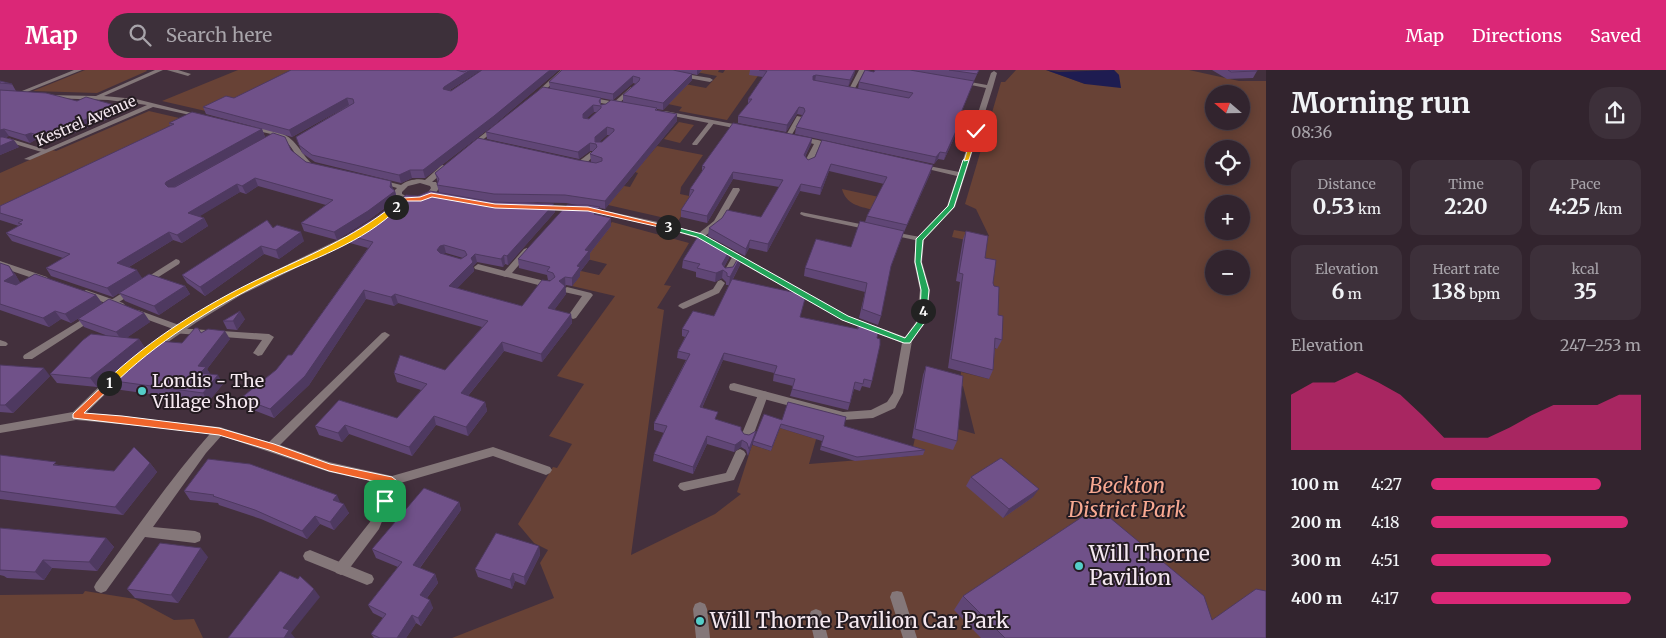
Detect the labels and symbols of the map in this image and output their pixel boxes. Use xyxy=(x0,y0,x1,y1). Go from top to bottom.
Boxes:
north arrow xyxy=(1205,85,1250,130)
street label: Kestrel Avenue xyxy=(33,91,139,150)
pin xyxy=(955,110,997,152)
pin: 2 xyxy=(384,194,408,220)
pin: 3 xyxy=(656,214,680,240)
pin: 4 xyxy=(910,298,936,324)
place label: Londis - The Village Shop xyxy=(151,369,264,413)
pin: 1 xyxy=(96,370,122,396)
marker: Londis - The Village Shop xyxy=(136,385,148,397)
park label: Beckton District Park xyxy=(1067,472,1186,523)
pin xyxy=(364,480,406,522)
place label: Will Thorne Pavilion xyxy=(1088,540,1210,591)
marker: Will Thorne Pavilion xyxy=(1073,560,1085,572)
place label: Will Thorne Pavilion Car Park xyxy=(709,607,1010,634)
marker: Will Thorne Pavilion Car Park xyxy=(694,615,706,627)

